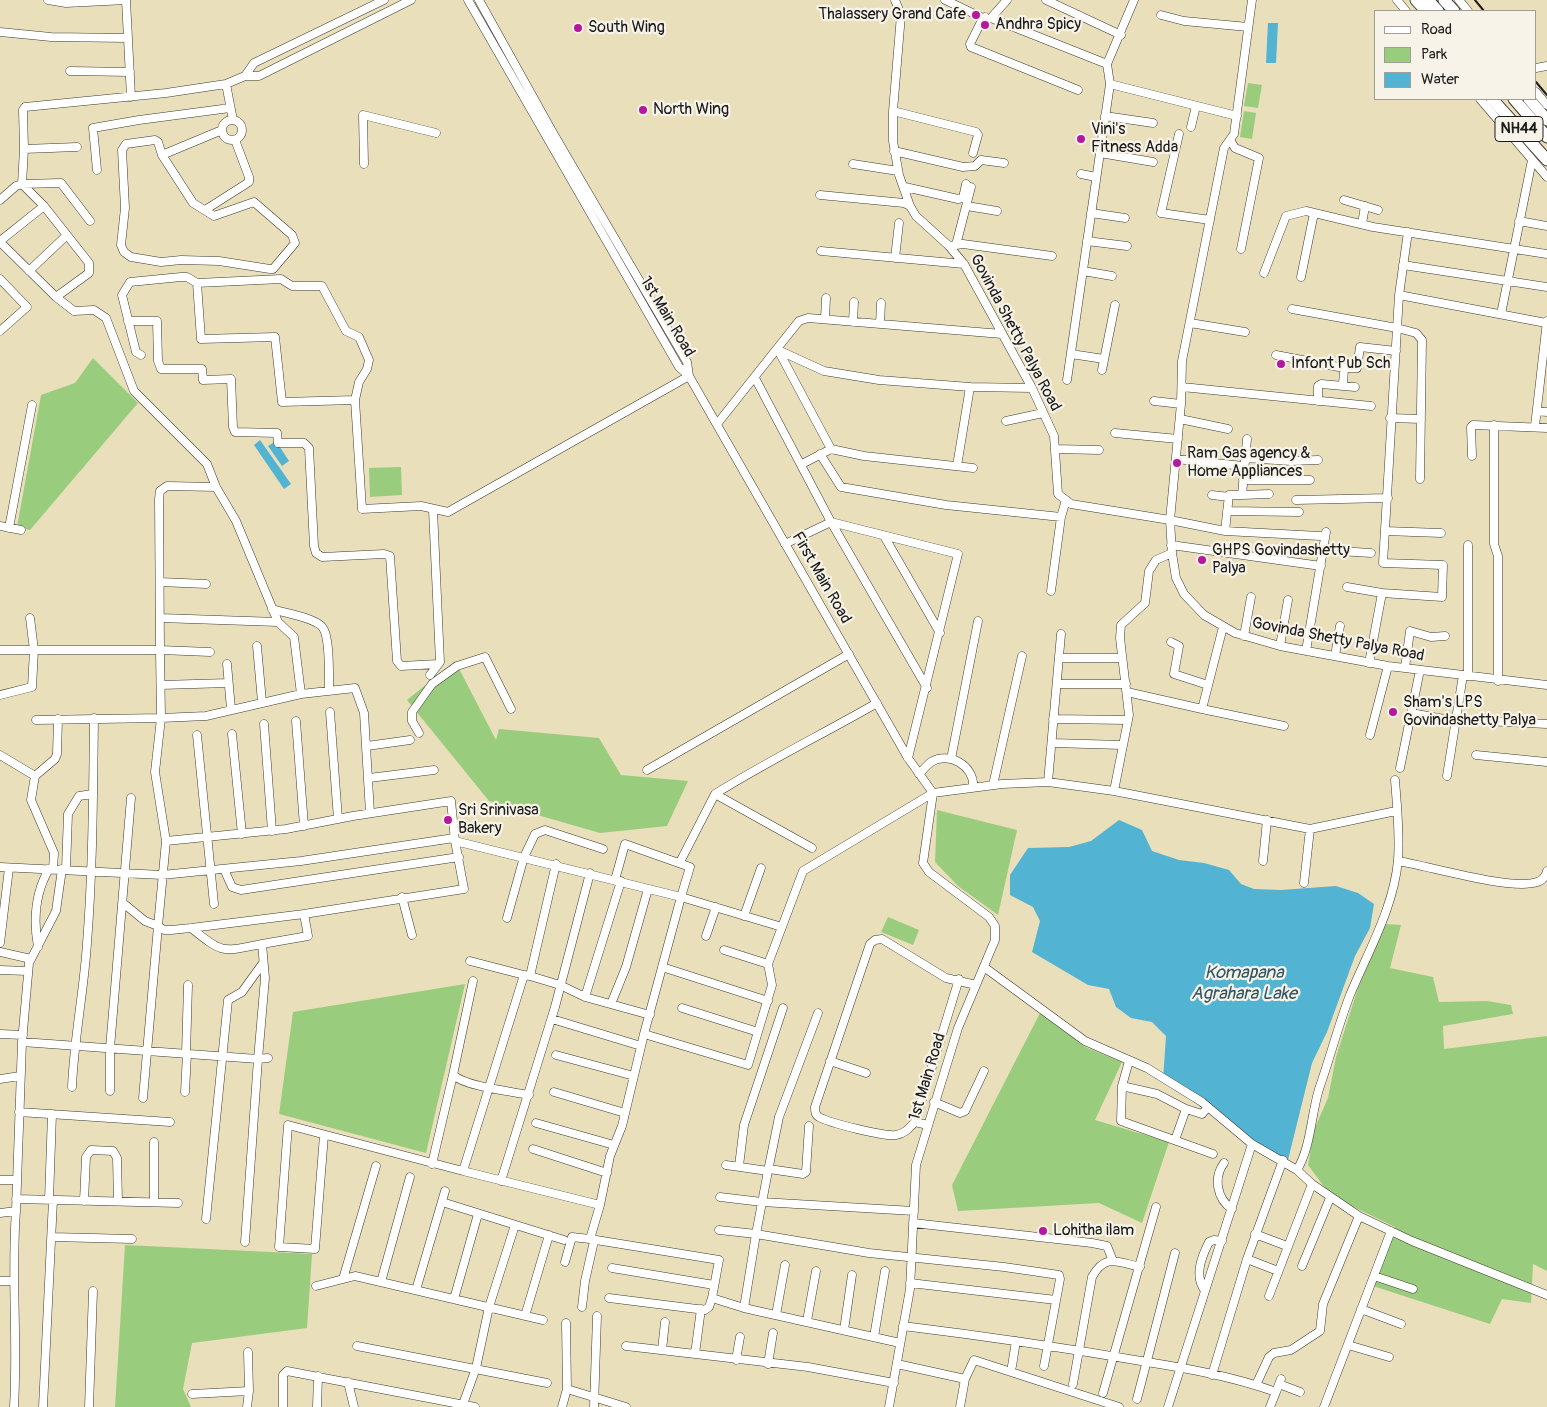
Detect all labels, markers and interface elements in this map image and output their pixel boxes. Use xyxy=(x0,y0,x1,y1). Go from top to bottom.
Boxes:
place label: Thalassery Grand Cafe xyxy=(818,5,966,25)
marker: Thalassery Grand Cafe xyxy=(970,9,982,21)
legend xyxy=(1374,10,1537,100)
place label: Andhra Spicy xyxy=(995,15,1081,35)
place label: South Wing xyxy=(588,18,665,38)
marker: Andhra Spicy xyxy=(979,19,991,31)
text: Road xyxy=(1421,20,1452,39)
marker: South Wing xyxy=(572,22,584,34)
text: Park xyxy=(1421,45,1447,64)
text: Water xyxy=(1421,70,1459,89)
place label: North Wing xyxy=(653,100,729,120)
marker: North Wing xyxy=(637,104,649,116)
road number: NH44 xyxy=(1495,116,1543,142)
place label: Vini's Fitness Adda xyxy=(1091,120,1178,158)
marker: Vini's Fitness Adda xyxy=(1075,133,1087,145)
street label: Govinda Shetty Palya Road xyxy=(965,251,1065,415)
street label: 1st Main Road xyxy=(635,273,699,361)
place label: Infont Pub Sch xyxy=(1291,354,1391,374)
marker: Infont Pub Sch xyxy=(1275,358,1287,370)
place label: Ram Gas agency & Home Appliances xyxy=(1187,444,1311,482)
marker: Ram Gas agency & Home Appliances xyxy=(1171,457,1183,469)
street label: First Main Road xyxy=(787,529,855,627)
place label: GHPS Govindashetty Palya xyxy=(1212,541,1350,579)
marker: GHPS Govindashetty Palya xyxy=(1196,554,1208,566)
street label: Govinda Shetty Palya Road xyxy=(1250,614,1426,666)
place label: Sham's LPS Govindashetty Palya xyxy=(1403,693,1536,731)
marker: Sham's LPS Govindashetty Palya xyxy=(1387,706,1399,718)
place label: Sri Srinivasa Bakery xyxy=(458,801,539,839)
marker: Sri Srinivasa Bakery xyxy=(442,814,454,826)
water label: Komapana Agrahara Lake xyxy=(1191,962,1297,1004)
street label: 1st Main Road xyxy=(906,1031,950,1123)
place label: Lohitha ilam xyxy=(1053,1221,1134,1241)
marker: Lohitha ilam xyxy=(1037,1225,1049,1237)

